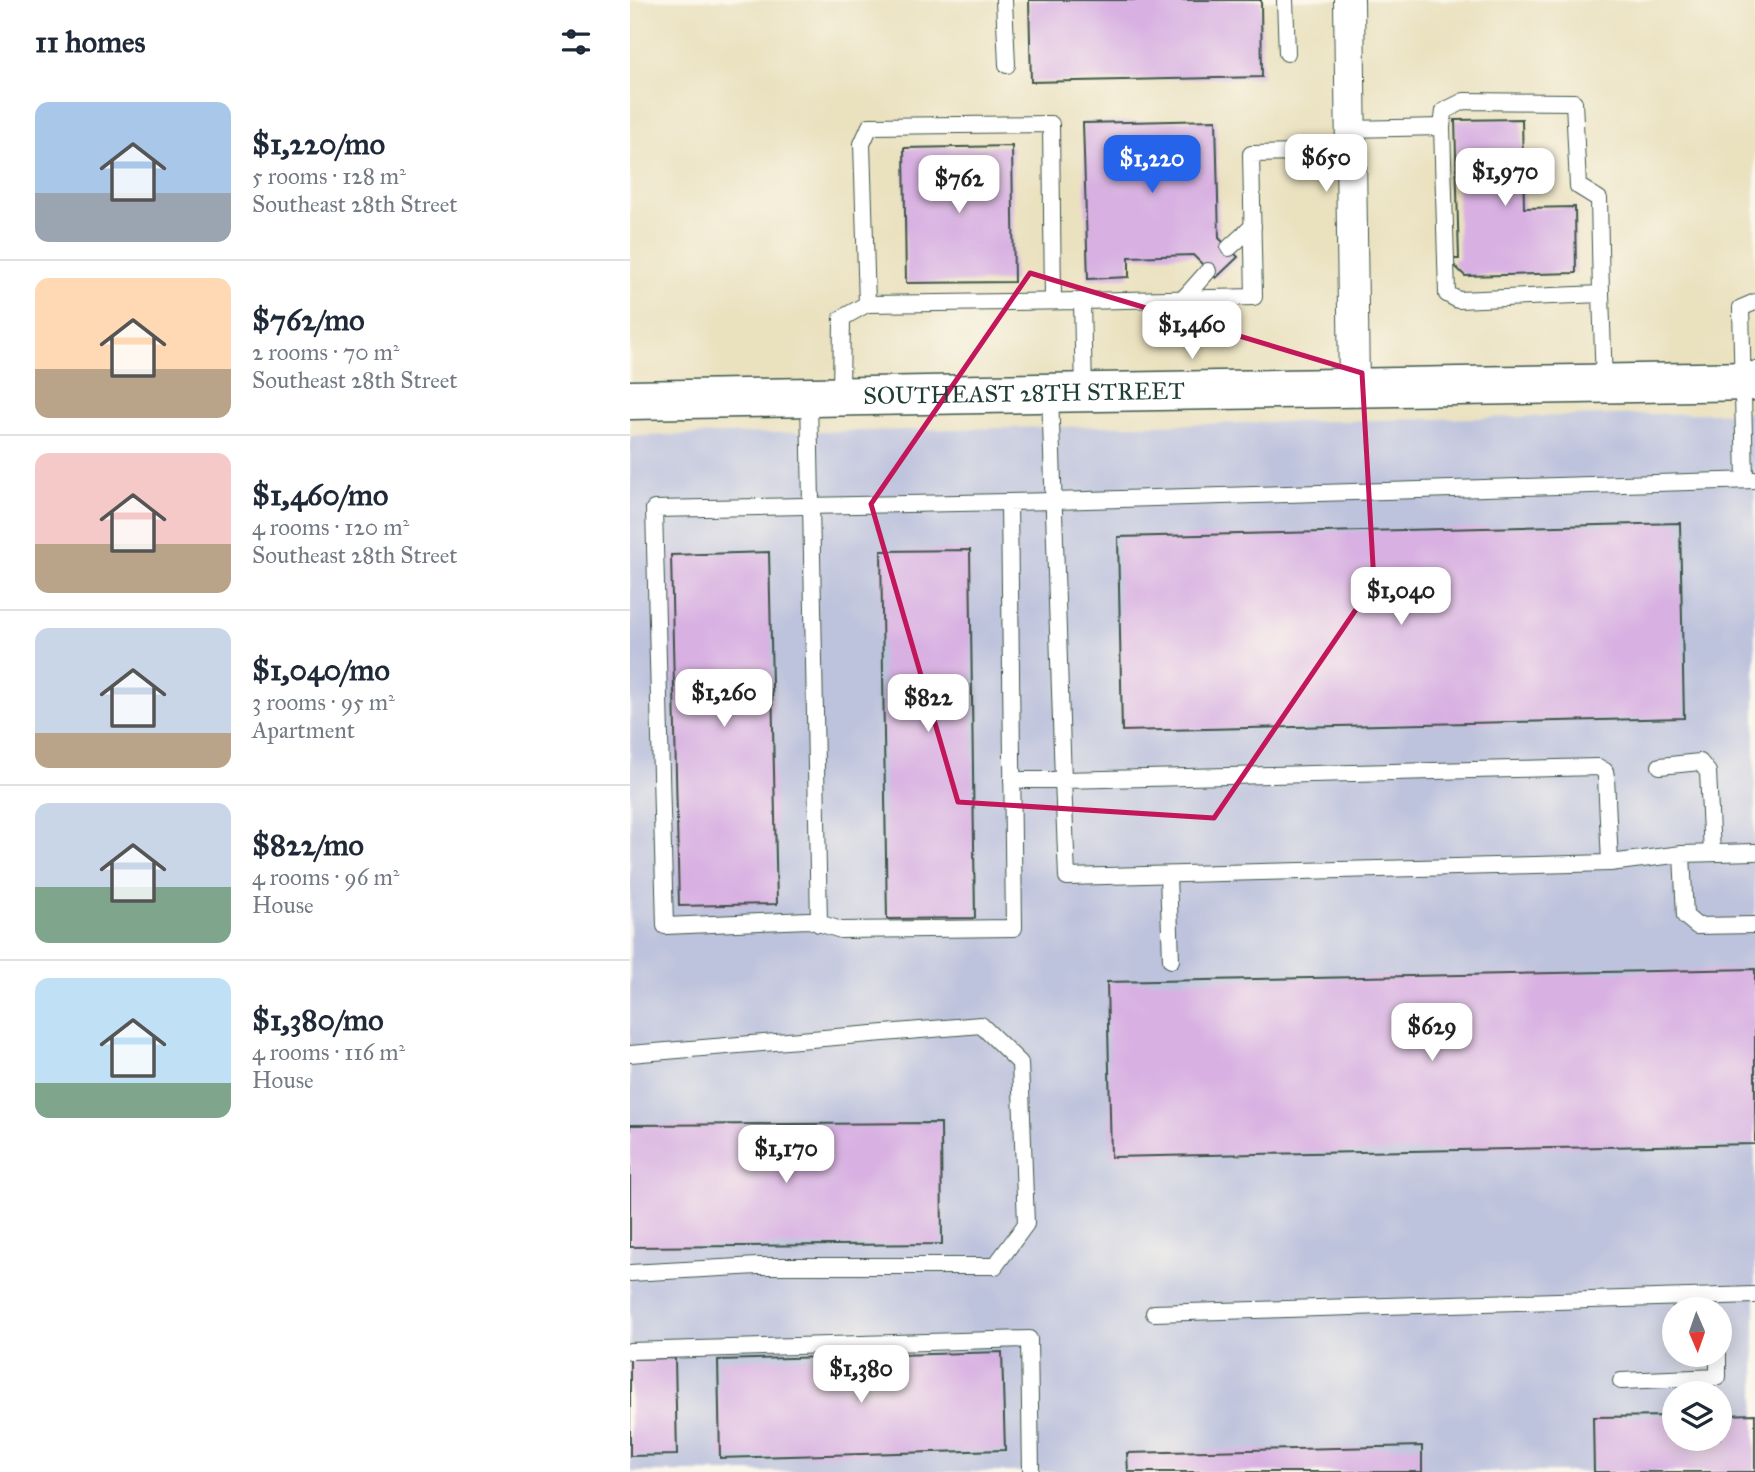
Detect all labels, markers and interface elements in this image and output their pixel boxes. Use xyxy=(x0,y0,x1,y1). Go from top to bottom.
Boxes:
icon: filters xyxy=(557,23,595,61)
text: 11 homes xyxy=(35,24,146,60)
text: $1,220/mo xyxy=(252,126,385,162)
icon: home xyxy=(91,130,175,214)
pin: $650 xyxy=(1285,134,1367,194)
pin: $1,220 xyxy=(1095,136,1209,195)
text: $650 xyxy=(1301,143,1351,171)
text: $1,220 xyxy=(1120,144,1184,172)
pin: $1,970 xyxy=(1448,148,1562,208)
pin: $762 xyxy=(918,156,1000,215)
text: $1,970 xyxy=(1472,157,1538,185)
text: 5 rooms · 128 m² xyxy=(252,162,406,190)
text: $762 xyxy=(934,164,984,192)
text: Southeast 28th Street xyxy=(252,190,457,218)
text: $762/mo xyxy=(252,302,365,338)
pin: $1,460 xyxy=(1135,302,1249,361)
icon: home xyxy=(91,306,175,390)
text: $1,460 xyxy=(1158,310,1226,338)
text: 2 rooms · 70 m² xyxy=(252,338,400,366)
text: Southeast 28th Street xyxy=(252,366,457,394)
street label: SOUTHEAST 28TH STREET xyxy=(863,376,1185,411)
text: $1,460/mo xyxy=(252,477,388,513)
icon: home xyxy=(91,481,175,565)
text: 4 rooms · 120 m² xyxy=(252,513,409,541)
text: Southeast 28th Street xyxy=(252,541,457,569)
pin: $1,040 xyxy=(1344,568,1458,627)
text: $1,040 xyxy=(1367,576,1435,604)
text: $1,040/mo xyxy=(252,652,390,688)
icon: home xyxy=(91,656,175,740)
pin: $1,260 xyxy=(667,670,781,729)
pin: $822 xyxy=(887,674,969,734)
text: $1,260 xyxy=(691,678,757,706)
text: $822 xyxy=(904,683,952,711)
text: 3 rooms · 95 m² xyxy=(252,688,395,716)
text: Apartment xyxy=(252,716,355,744)
text: $822/mo xyxy=(252,827,364,863)
icon: home xyxy=(91,831,175,915)
text: 4 rooms · 96 m² xyxy=(252,863,399,891)
text: House xyxy=(252,891,314,919)
text: $1,380/mo xyxy=(252,1002,384,1038)
pin: $629 xyxy=(1391,1004,1473,1063)
icon: home xyxy=(91,1006,175,1090)
text: $629 xyxy=(1407,1012,1457,1040)
text: 4 rooms · 116 m² xyxy=(252,1038,405,1066)
text: House xyxy=(252,1066,314,1094)
pin: $1,170 xyxy=(729,1126,843,1185)
text: $1,170 xyxy=(754,1134,818,1162)
north arrow xyxy=(1662,1297,1732,1367)
map controls xyxy=(1662,1297,1732,1451)
pin: $1,380 xyxy=(804,1346,918,1405)
text: $1,380 xyxy=(829,1354,893,1382)
button: layers xyxy=(1662,1381,1732,1451)

